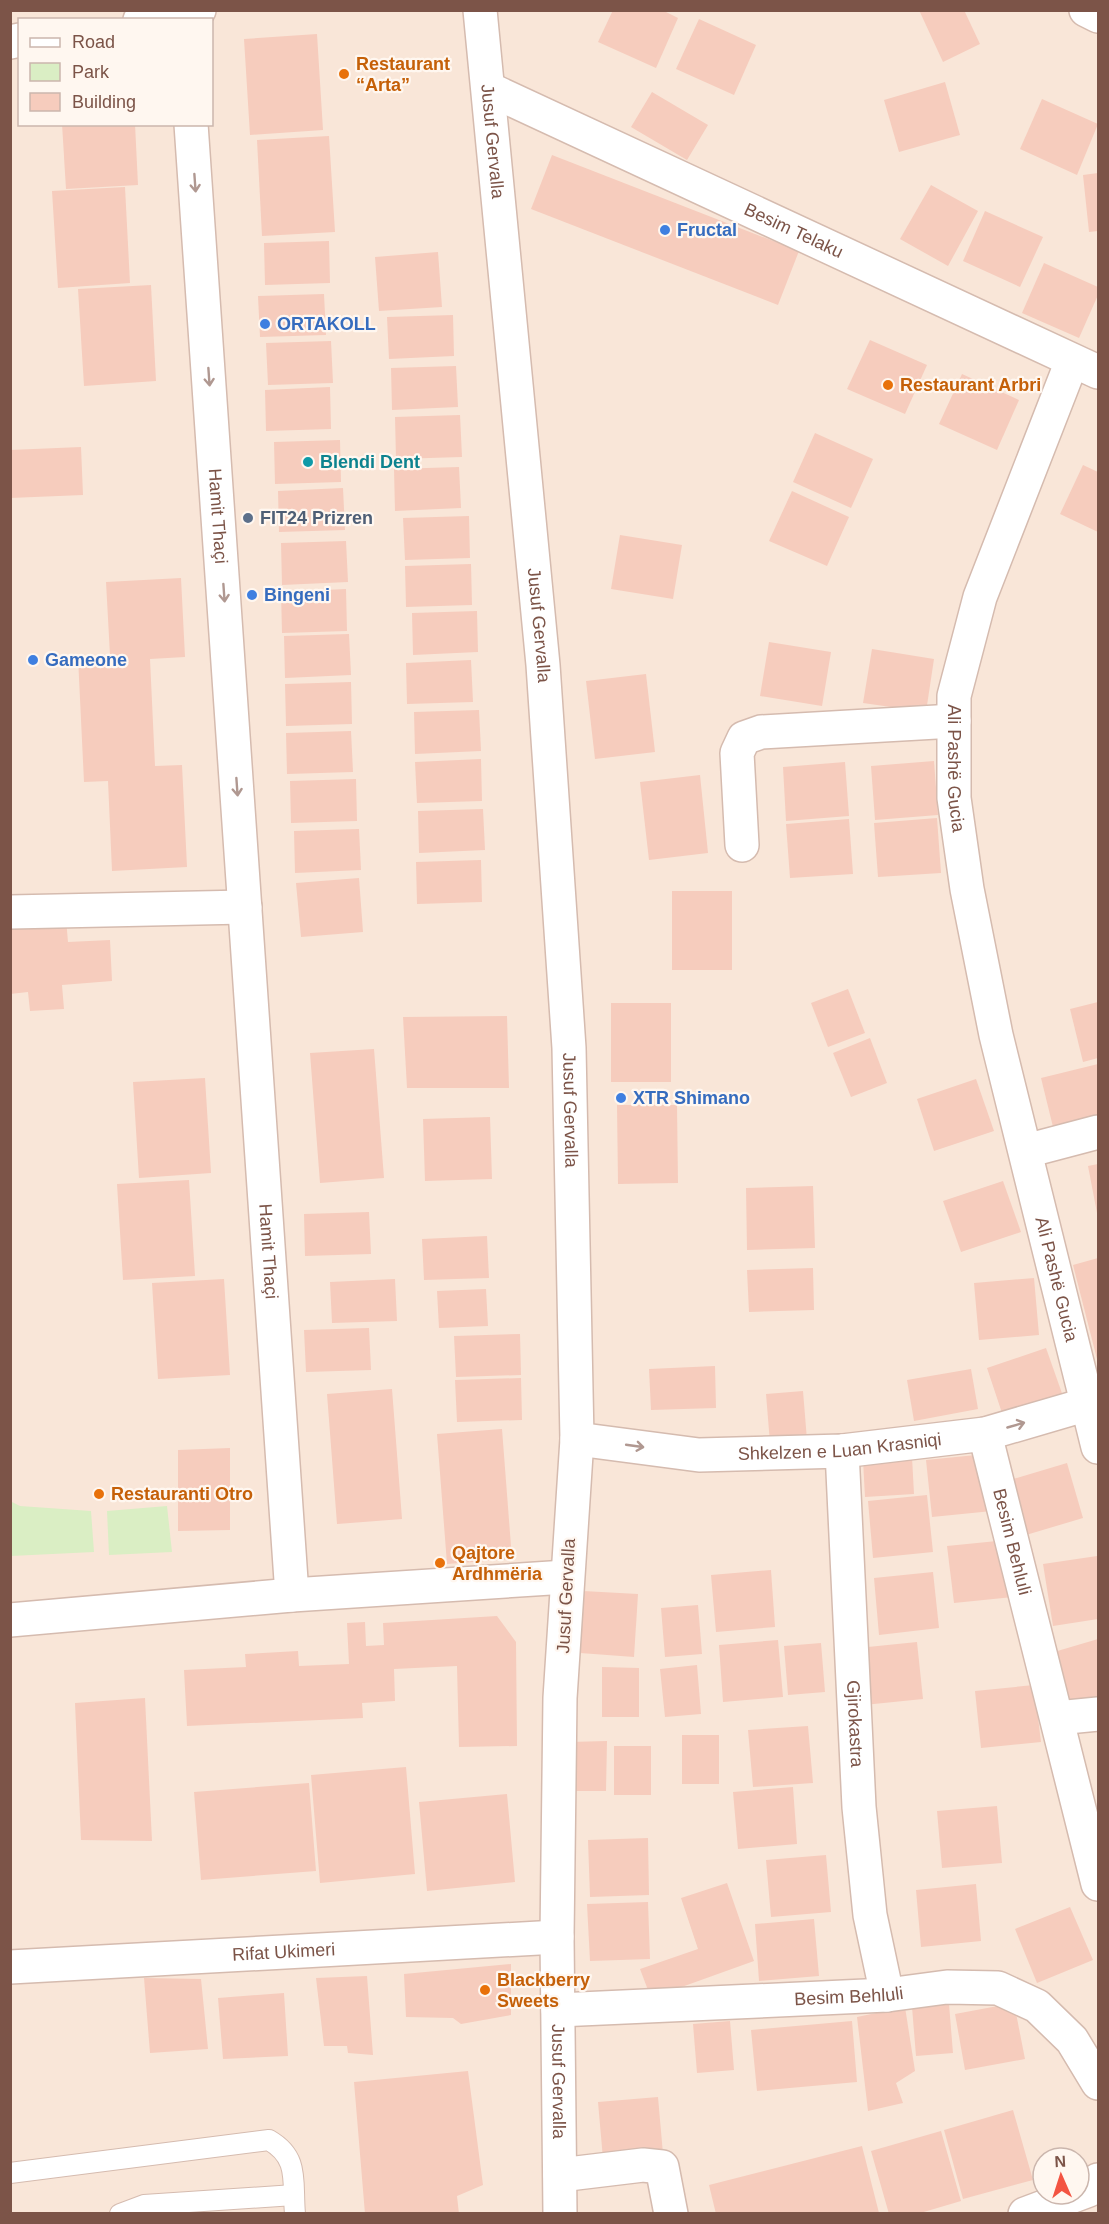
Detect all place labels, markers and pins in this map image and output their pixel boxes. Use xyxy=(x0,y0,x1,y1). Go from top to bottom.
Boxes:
place label: Restaurant “Arta” xyxy=(356,54,450,95)
marker: Restaurant “Arta” xyxy=(337,67,351,81)
place label: Fructal xyxy=(677,220,737,240)
marker: Fructal xyxy=(658,223,672,237)
place label: ORTAKOLL xyxy=(277,314,376,334)
marker: ORTAKOLL xyxy=(258,317,272,331)
place label: Restaurant Arbri xyxy=(900,375,1041,395)
marker: Restaurant Arbri xyxy=(881,378,895,392)
place label: Blendi Dent xyxy=(320,452,420,472)
marker: Blendi Dent xyxy=(301,455,315,469)
place label: FIT24 Prizren xyxy=(260,508,373,528)
marker: FIT24 Prizren xyxy=(241,511,255,525)
place label: Bingeni xyxy=(264,585,330,605)
marker: Bingeni xyxy=(245,588,259,602)
place label: Gameone xyxy=(45,650,127,670)
marker: Gameone xyxy=(26,653,40,667)
place label: XTR Shimano xyxy=(633,1088,750,1108)
marker: XTR Shimano xyxy=(614,1091,628,1105)
place label: Restauranti Otro xyxy=(111,1484,253,1504)
marker: Restauranti Otro xyxy=(92,1487,106,1501)
place label: Qajtore Ardhmëria xyxy=(452,1543,543,1584)
marker: Qajtore Ardhmëria xyxy=(433,1556,447,1570)
place label: Blackberry Sweets xyxy=(497,1970,590,2011)
marker: Blackberry Sweets xyxy=(478,1983,492,1997)

